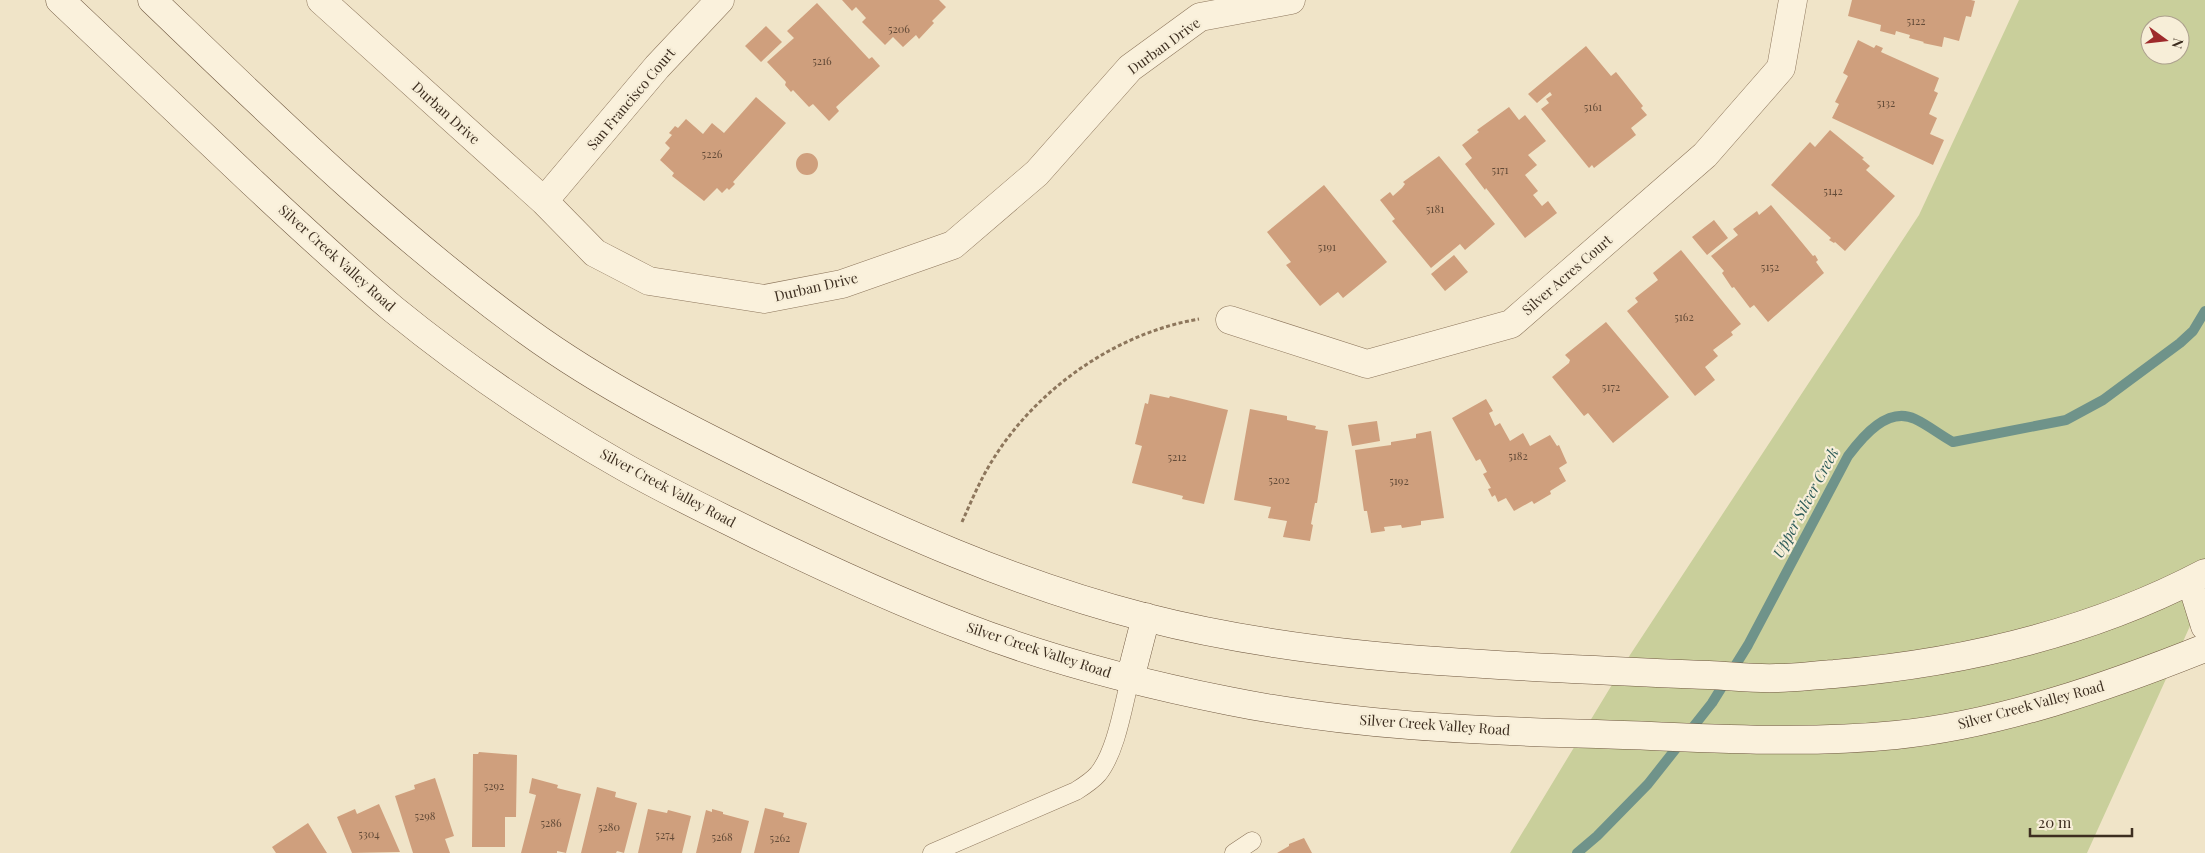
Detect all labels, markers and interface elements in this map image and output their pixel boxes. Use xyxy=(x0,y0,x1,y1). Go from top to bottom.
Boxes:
street label: Durban Drive xyxy=(1124,13,1204,78)
house number: 5122 xyxy=(1906,13,1926,28)
north arrow xyxy=(2140,15,2190,65)
house number: 5206 xyxy=(888,21,910,36)
text: N xyxy=(2168,36,2189,51)
street label: San Francisco Court xyxy=(582,43,680,154)
house number: 5216 xyxy=(812,53,832,68)
street label: Durban Drive xyxy=(408,77,484,148)
house number: 5132 xyxy=(1877,95,1895,110)
house number: 5161 xyxy=(1584,99,1602,114)
house number: 5226 xyxy=(702,146,723,161)
house number: 5171 xyxy=(1491,162,1509,177)
house number: 5142 xyxy=(1823,183,1843,198)
street label: Silver Creek Valley Road xyxy=(275,200,400,315)
house number: 5181 xyxy=(1426,201,1444,216)
street label: Silver Acres Court xyxy=(1518,230,1616,319)
house number: 5191 xyxy=(1318,239,1336,254)
house number: 5152 xyxy=(1761,259,1779,274)
street label: Durban Drive xyxy=(772,268,860,305)
house number: 5162 xyxy=(1674,309,1694,324)
house number: 5172 xyxy=(1602,379,1620,394)
street label: Silver Creek Valley Road xyxy=(597,444,739,531)
water label: Upper Silver Creek xyxy=(1768,444,1843,561)
house number: 5182 xyxy=(1508,448,1528,463)
house number: 5212 xyxy=(1167,449,1187,464)
house number: 5202 xyxy=(1268,472,1290,487)
house number: 5192 xyxy=(1389,473,1409,488)
street label: Silver Creek Valley Road xyxy=(964,617,1114,682)
street label: Silver Creek Valley Road xyxy=(1955,676,2106,733)
street label: Silver Creek Valley Road xyxy=(1359,710,1511,739)
house number: 5292 xyxy=(484,778,504,793)
scale bar xyxy=(2030,806,2132,838)
house number: 5298 xyxy=(414,808,436,823)
text: 20 m xyxy=(2038,812,2072,832)
house number: 5286 xyxy=(540,815,562,830)
house number: 5280 xyxy=(598,819,620,834)
house number: 5304 xyxy=(358,826,380,841)
house number: 5274 xyxy=(655,827,675,842)
house number: 5268 xyxy=(711,829,733,844)
house number: 5262 xyxy=(770,830,790,845)

